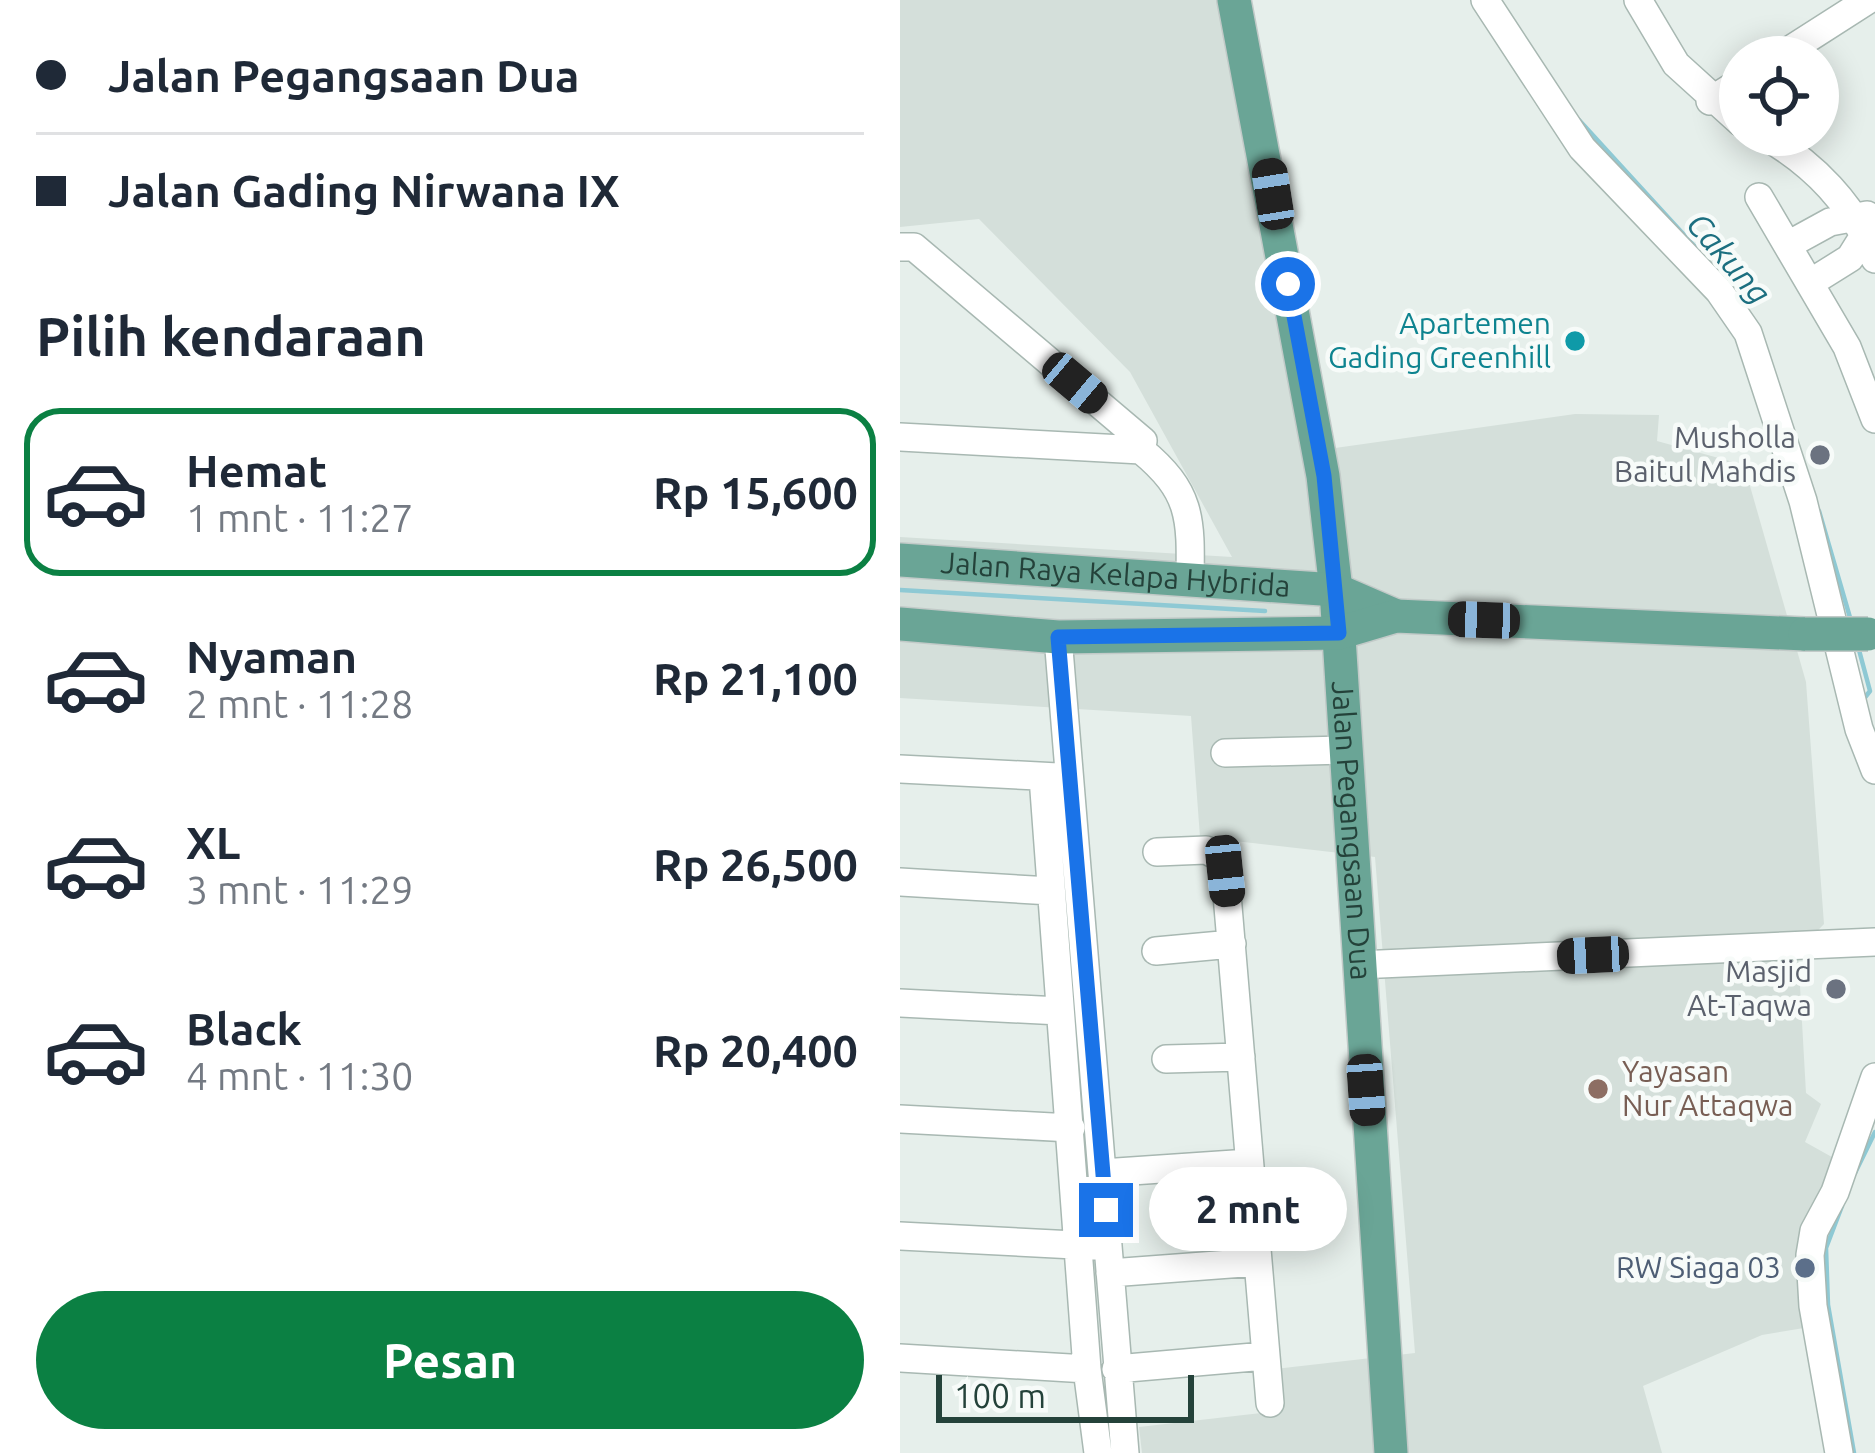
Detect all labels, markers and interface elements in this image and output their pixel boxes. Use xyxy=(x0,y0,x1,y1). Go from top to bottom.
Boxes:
map controls xyxy=(1719,36,1839,156)
button: locate xyxy=(1719,36,1839,156)
text: Jalan Pegangsaan Dua xyxy=(108,50,580,101)
car xyxy=(1250,156,1296,232)
text: Jalan Gading Nirwana IX xyxy=(108,165,620,216)
water label: Cakung xyxy=(1680,205,1779,311)
route start xyxy=(1261,257,1315,311)
text: Pilih kendaraan xyxy=(36,306,426,366)
place label: Apartemen Gading Greenhill xyxy=(1328,306,1551,374)
marker: Apartemen Gading Greenhill xyxy=(1562,328,1588,354)
car xyxy=(1036,346,1114,420)
place label: Musholla Baitul Mahdis xyxy=(1614,420,1796,488)
icon: car xyxy=(42,438,150,546)
marker: Musholla Baitul Mahdis xyxy=(1807,442,1833,468)
text: Hemat xyxy=(186,445,327,496)
text: Rp 15,600 xyxy=(653,467,858,518)
text: 1 mnt · 11:27 xyxy=(186,496,413,539)
street label: Jalan Raya Kelapa Hybrida xyxy=(940,545,1292,603)
car xyxy=(1447,601,1521,639)
icon: car xyxy=(42,624,150,732)
text: Nyaman xyxy=(186,631,357,682)
text: Rp 21,100 xyxy=(653,653,858,704)
street label: Jalan Pegangsaan Dua xyxy=(1326,680,1379,981)
text: 2 mnt · 11:28 xyxy=(186,682,413,725)
icon: car xyxy=(42,810,150,918)
text: XL xyxy=(186,817,240,868)
car xyxy=(1203,833,1247,909)
text: Rp 26,500 xyxy=(653,839,858,890)
text: 3 mnt · 11:29 xyxy=(186,868,413,911)
car xyxy=(1556,935,1630,975)
place label: Masjid At-Taqwa xyxy=(1687,954,1812,1022)
marker: Masjid At-Taqwa xyxy=(1823,976,1849,1002)
icon: car xyxy=(42,996,150,1104)
text: Black xyxy=(186,1003,302,1054)
text: Rp 20,400 xyxy=(653,1025,858,1076)
car xyxy=(1346,1053,1386,1127)
text: 4 mnt · 11:30 xyxy=(186,1054,413,1097)
place label: Yayasan Nur Attaqwa xyxy=(1622,1054,1793,1122)
marker: Yayasan Nur Attaqwa xyxy=(1585,1076,1611,1102)
callout: 2 mnt xyxy=(1148,1168,1346,1252)
route end xyxy=(1079,1183,1133,1237)
text: 2 mnt xyxy=(1196,1187,1300,1230)
place label: RW Siaga 03 xyxy=(1616,1250,1781,1284)
marker: RW Siaga 03 xyxy=(1792,1255,1818,1281)
button: Pesan xyxy=(36,1291,864,1429)
scale bar xyxy=(936,1369,1194,1422)
text: 100 m xyxy=(954,1377,1046,1414)

